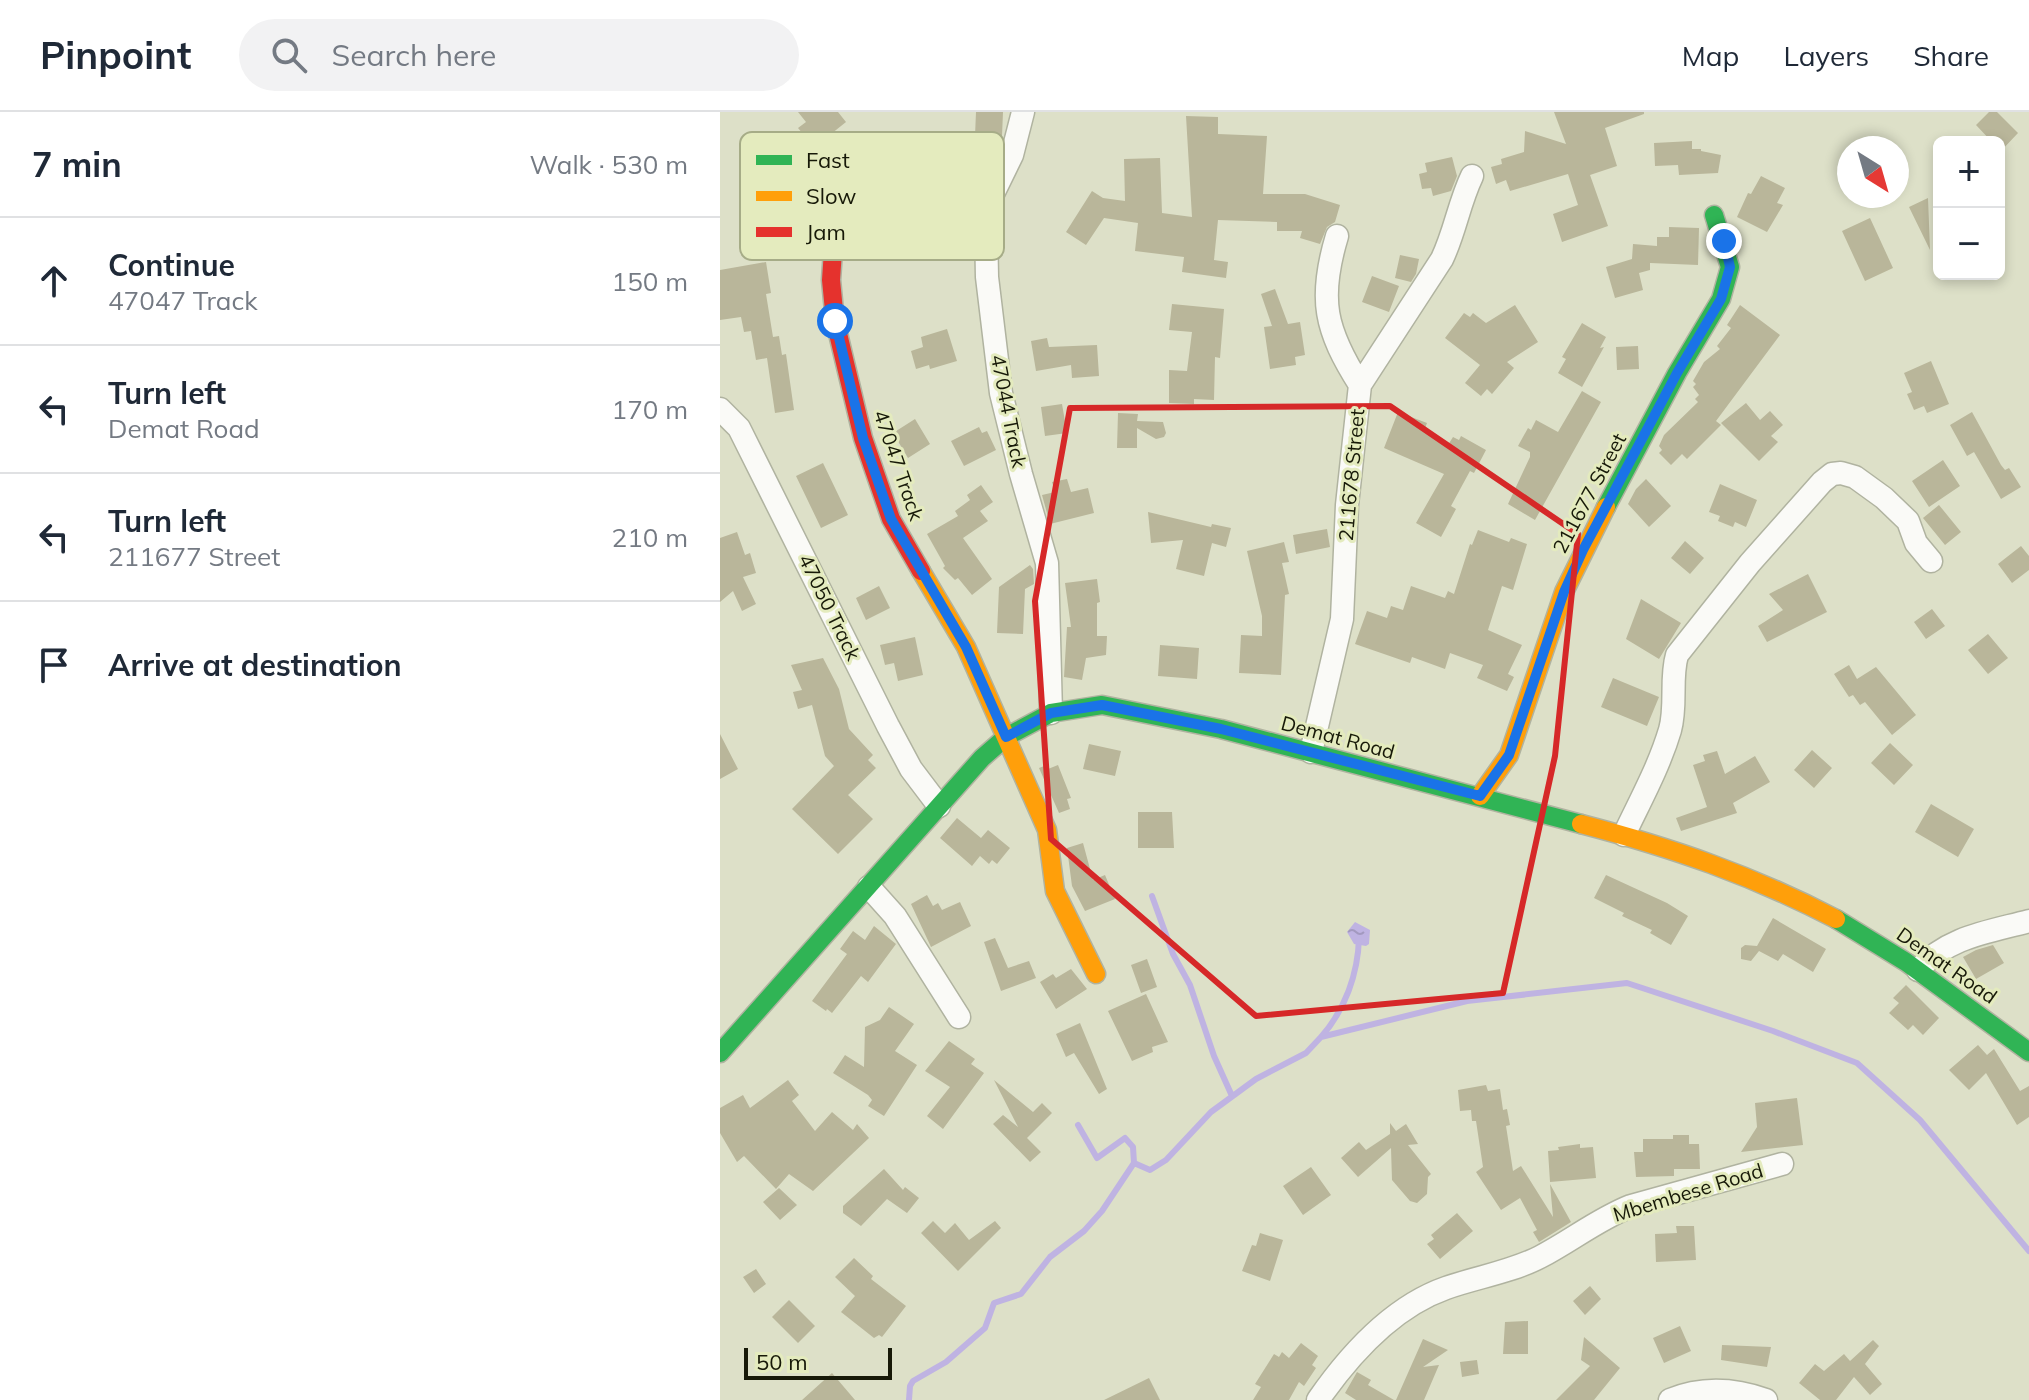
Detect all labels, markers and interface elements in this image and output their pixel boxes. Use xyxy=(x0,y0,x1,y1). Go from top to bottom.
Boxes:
search box xyxy=(239,19,799,91)
text: Pinpoint xyxy=(40,31,191,79)
icon: search xyxy=(267,33,311,77)
text: Search here xyxy=(331,36,496,74)
text: Map xyxy=(1682,38,1739,73)
text: Layers xyxy=(1783,38,1869,73)
text: Share xyxy=(1913,38,1989,73)
legend xyxy=(740,132,1004,260)
north arrow xyxy=(1837,136,1909,208)
map controls xyxy=(1933,136,2005,280)
button: + xyxy=(1933,136,2005,208)
text: 7 min xyxy=(32,143,122,186)
text: Fast xyxy=(806,146,850,174)
text: Walk · 530 m xyxy=(529,148,688,181)
text: Slow xyxy=(806,182,856,210)
button: − xyxy=(1933,208,2005,280)
text: Jam xyxy=(806,218,846,246)
route end xyxy=(1706,223,1742,259)
text: Continue xyxy=(108,246,235,284)
icon: ahead xyxy=(32,259,76,303)
text: 150 m xyxy=(612,265,688,298)
text: 47047 Track xyxy=(108,284,258,317)
route start xyxy=(817,303,853,339)
street label: 47044 Track xyxy=(986,352,1032,471)
text: Turn left xyxy=(108,374,226,412)
icon: left xyxy=(32,387,76,431)
text: 170 m xyxy=(612,393,688,426)
street label: 47047 Track xyxy=(868,406,930,524)
street label: 211678 Street xyxy=(1333,408,1369,542)
text: Demat Road xyxy=(108,412,260,445)
street label: 211677 Street xyxy=(1547,429,1631,557)
text: Turn left xyxy=(108,502,226,540)
icon: left xyxy=(32,515,76,559)
text: 210 m xyxy=(612,521,688,554)
text: 211677 Street xyxy=(108,540,280,573)
street label: 47050 Track xyxy=(794,550,867,665)
icon: arrive xyxy=(32,643,76,687)
text: Arrive at destination xyxy=(108,646,402,684)
street label: Demat Road xyxy=(1278,710,1398,764)
street label: Demat Road xyxy=(1892,921,2002,1009)
street label: Mbembese Road xyxy=(1610,1157,1766,1227)
scale bar xyxy=(744,1344,892,1380)
text: 50 m xyxy=(756,1348,807,1376)

